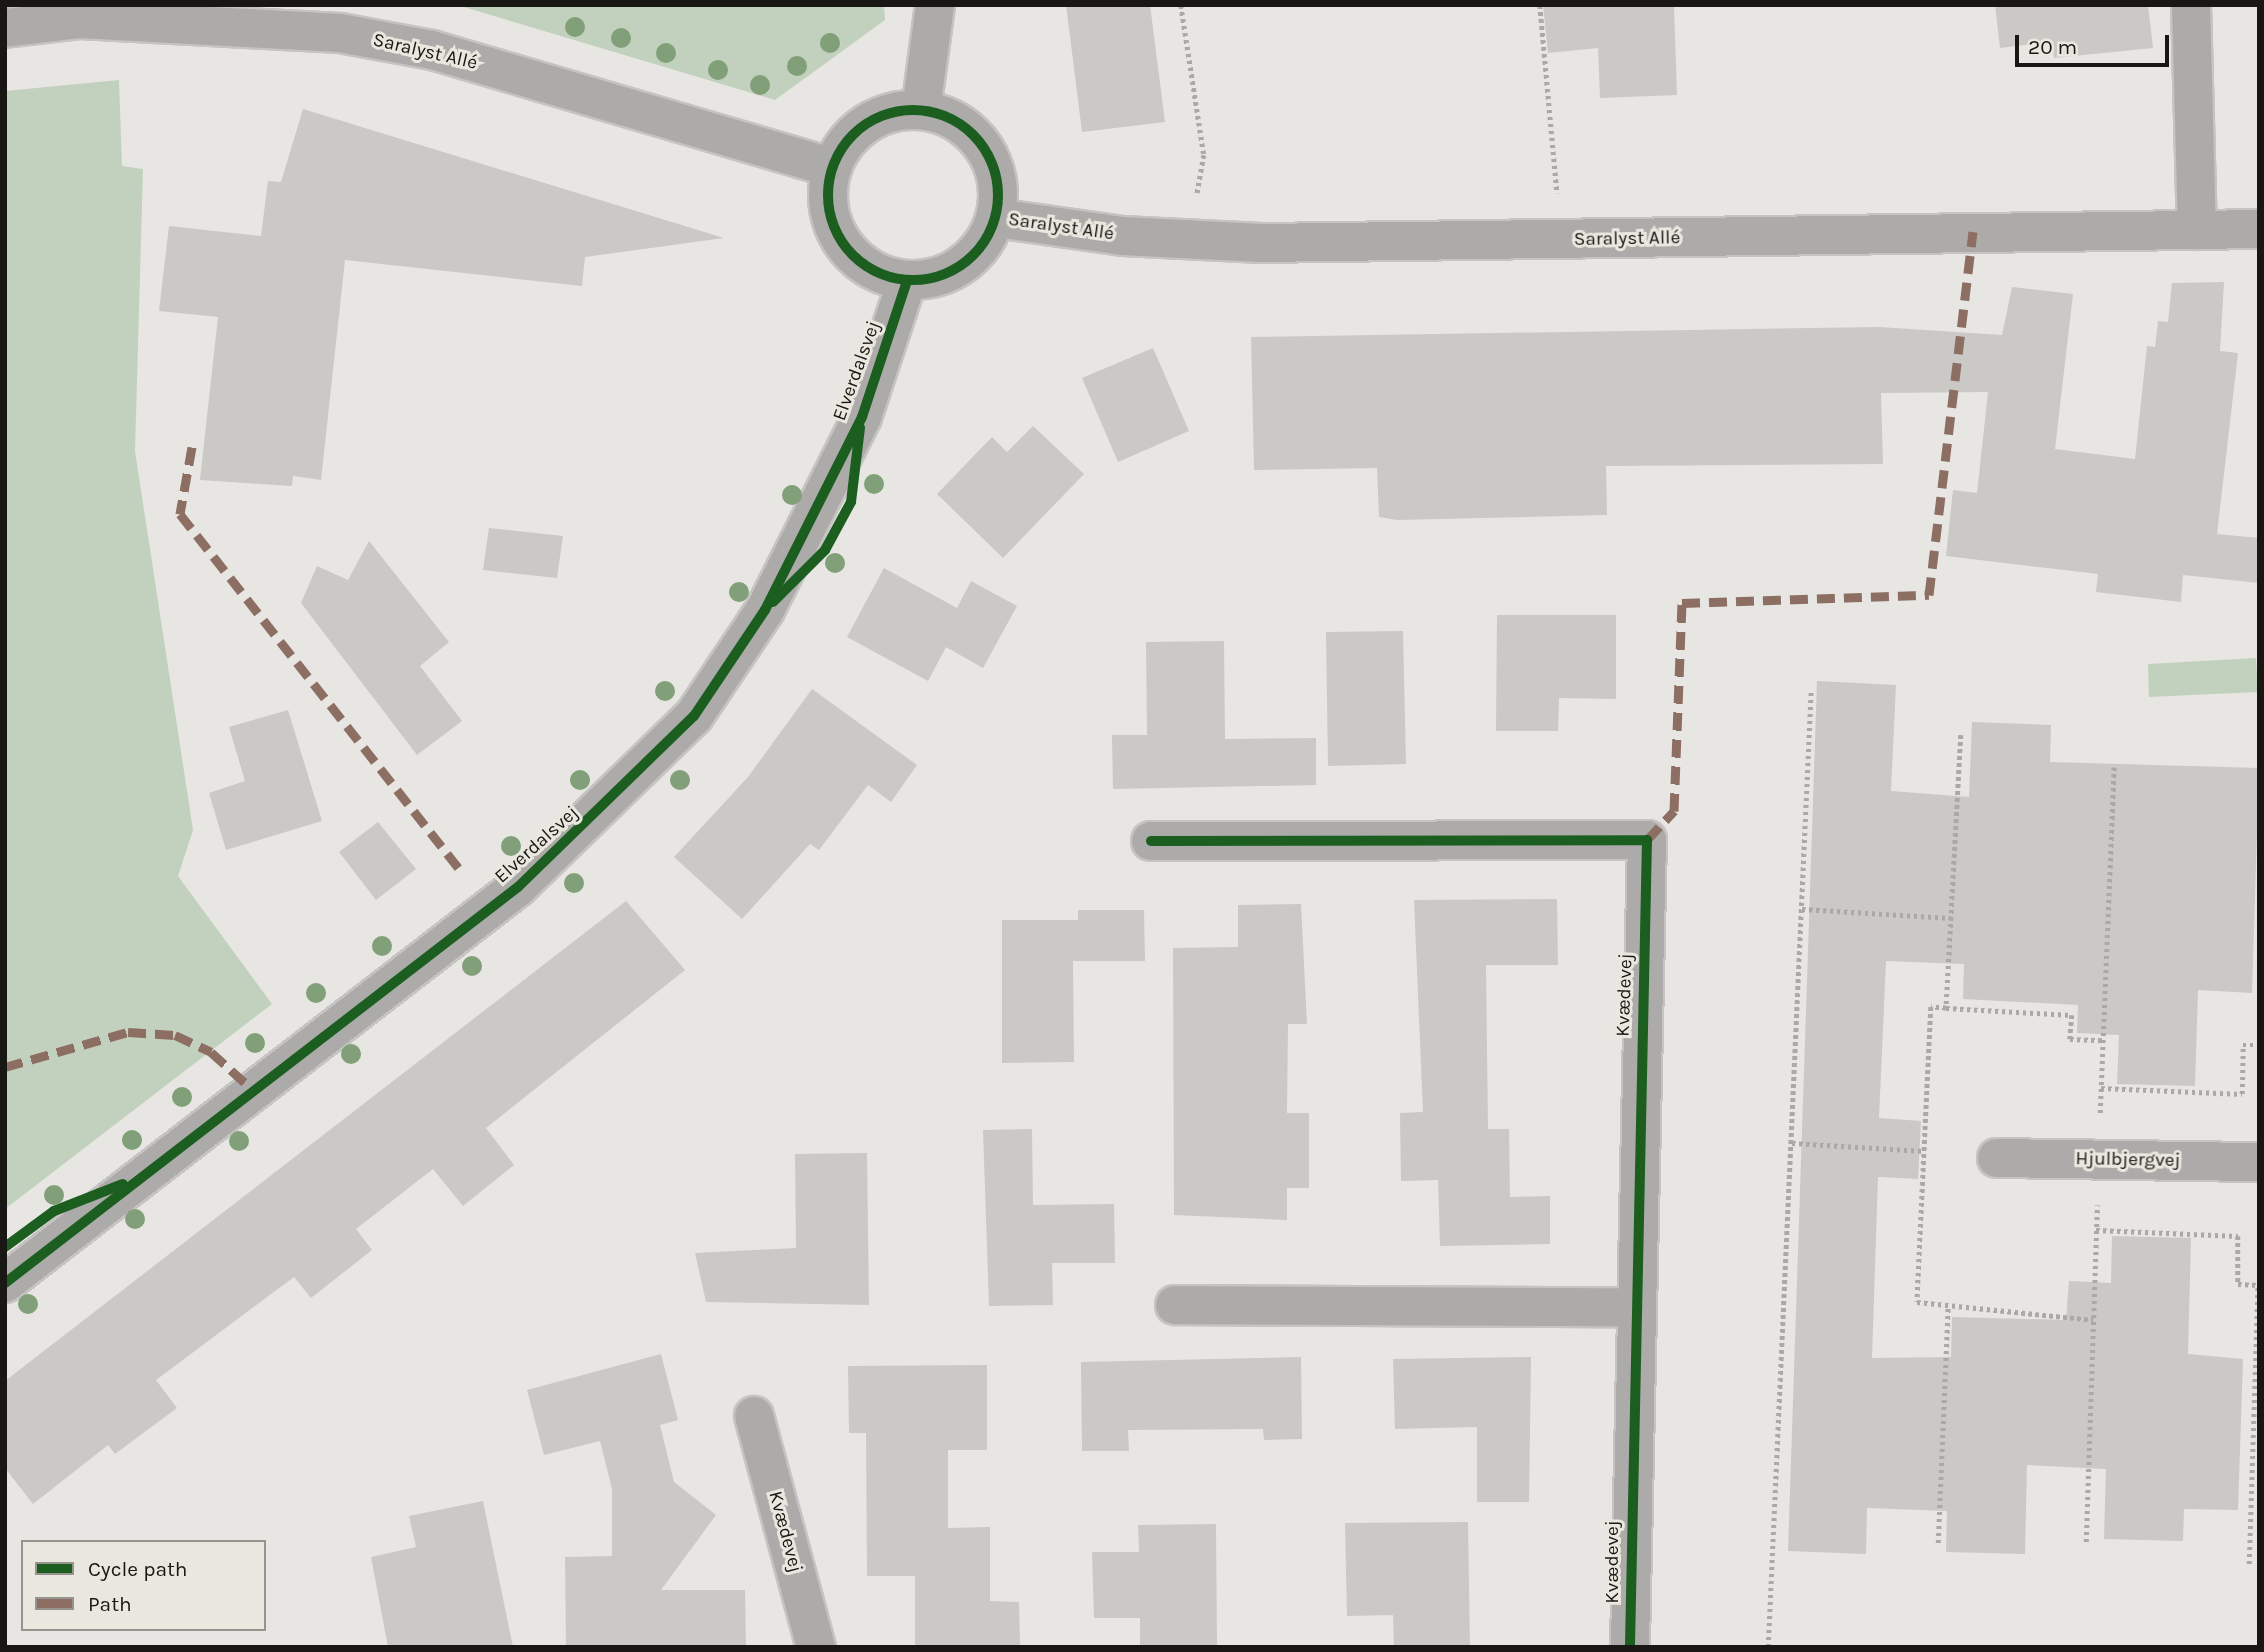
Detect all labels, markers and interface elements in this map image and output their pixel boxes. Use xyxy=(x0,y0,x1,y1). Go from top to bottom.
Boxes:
scale bar xyxy=(2019,21,2173,65)
street label: Saralyst Allé xyxy=(371,29,479,75)
text: 20 m xyxy=(2028,35,2077,59)
street label: Saralyst Allé xyxy=(1007,208,1115,246)
street label: Saralyst Allé xyxy=(1574,227,1680,251)
street label: Elverdalsvej xyxy=(828,318,886,424)
street label: Elverdalsvej xyxy=(491,802,583,888)
street label: Kvædevej xyxy=(1612,953,1638,1037)
street label: Hjulbjergvej xyxy=(2075,1148,2181,1172)
street label: Kvædevej xyxy=(763,1489,807,1575)
street label: Kvædevej xyxy=(1602,1520,1624,1604)
legend xyxy=(21,1540,266,1631)
text: Cycle path xyxy=(88,1557,188,1581)
text: Path xyxy=(88,1592,132,1616)

